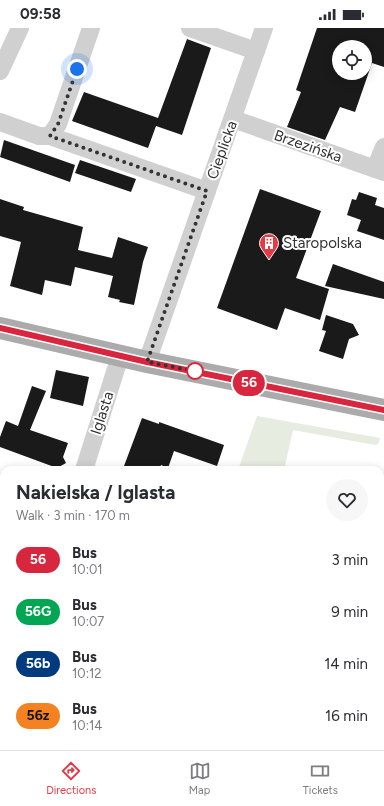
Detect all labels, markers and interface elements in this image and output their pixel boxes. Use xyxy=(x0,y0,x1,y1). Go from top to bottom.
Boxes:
text: 09:58 xyxy=(20,5,61,23)
map controls xyxy=(332,40,372,80)
button: locate xyxy=(332,40,372,80)
your location xyxy=(67,59,87,79)
street label: Cieplicka xyxy=(203,118,241,182)
street label: Brzezińska xyxy=(272,126,344,166)
building icon: Staropolska xyxy=(258,232,280,260)
place label: Staropolska xyxy=(283,234,362,252)
unlabelled marker xyxy=(186,362,204,380)
line badge: 56 xyxy=(231,370,267,396)
text: 56 xyxy=(241,374,257,391)
street label: Iglasta xyxy=(87,389,117,437)
button: heart xyxy=(326,479,368,521)
text: Nakielska / Iglasta xyxy=(16,481,175,504)
text: Walk · 3 min · 170 m xyxy=(16,508,130,523)
text: Bus xyxy=(72,544,97,562)
text: 56 xyxy=(30,551,46,568)
text: 3 min xyxy=(332,551,368,569)
text: 10:01 xyxy=(72,562,103,577)
text: Bus xyxy=(72,596,97,614)
text: 56G xyxy=(25,603,51,620)
text: 9 min xyxy=(331,603,368,621)
text: 10:07 xyxy=(72,614,104,629)
text: Bus xyxy=(72,648,97,666)
text: 56b xyxy=(26,655,50,672)
text: 14 min xyxy=(324,655,368,673)
text: 10:12 xyxy=(72,666,102,681)
text: Bus xyxy=(72,700,97,718)
text: 56z xyxy=(27,707,49,724)
text: 16 min xyxy=(325,707,368,725)
text: 10:14 xyxy=(72,718,102,733)
tab: Directions xyxy=(46,760,96,797)
tab: Map xyxy=(189,760,211,797)
tab: Tickets xyxy=(303,760,338,797)

